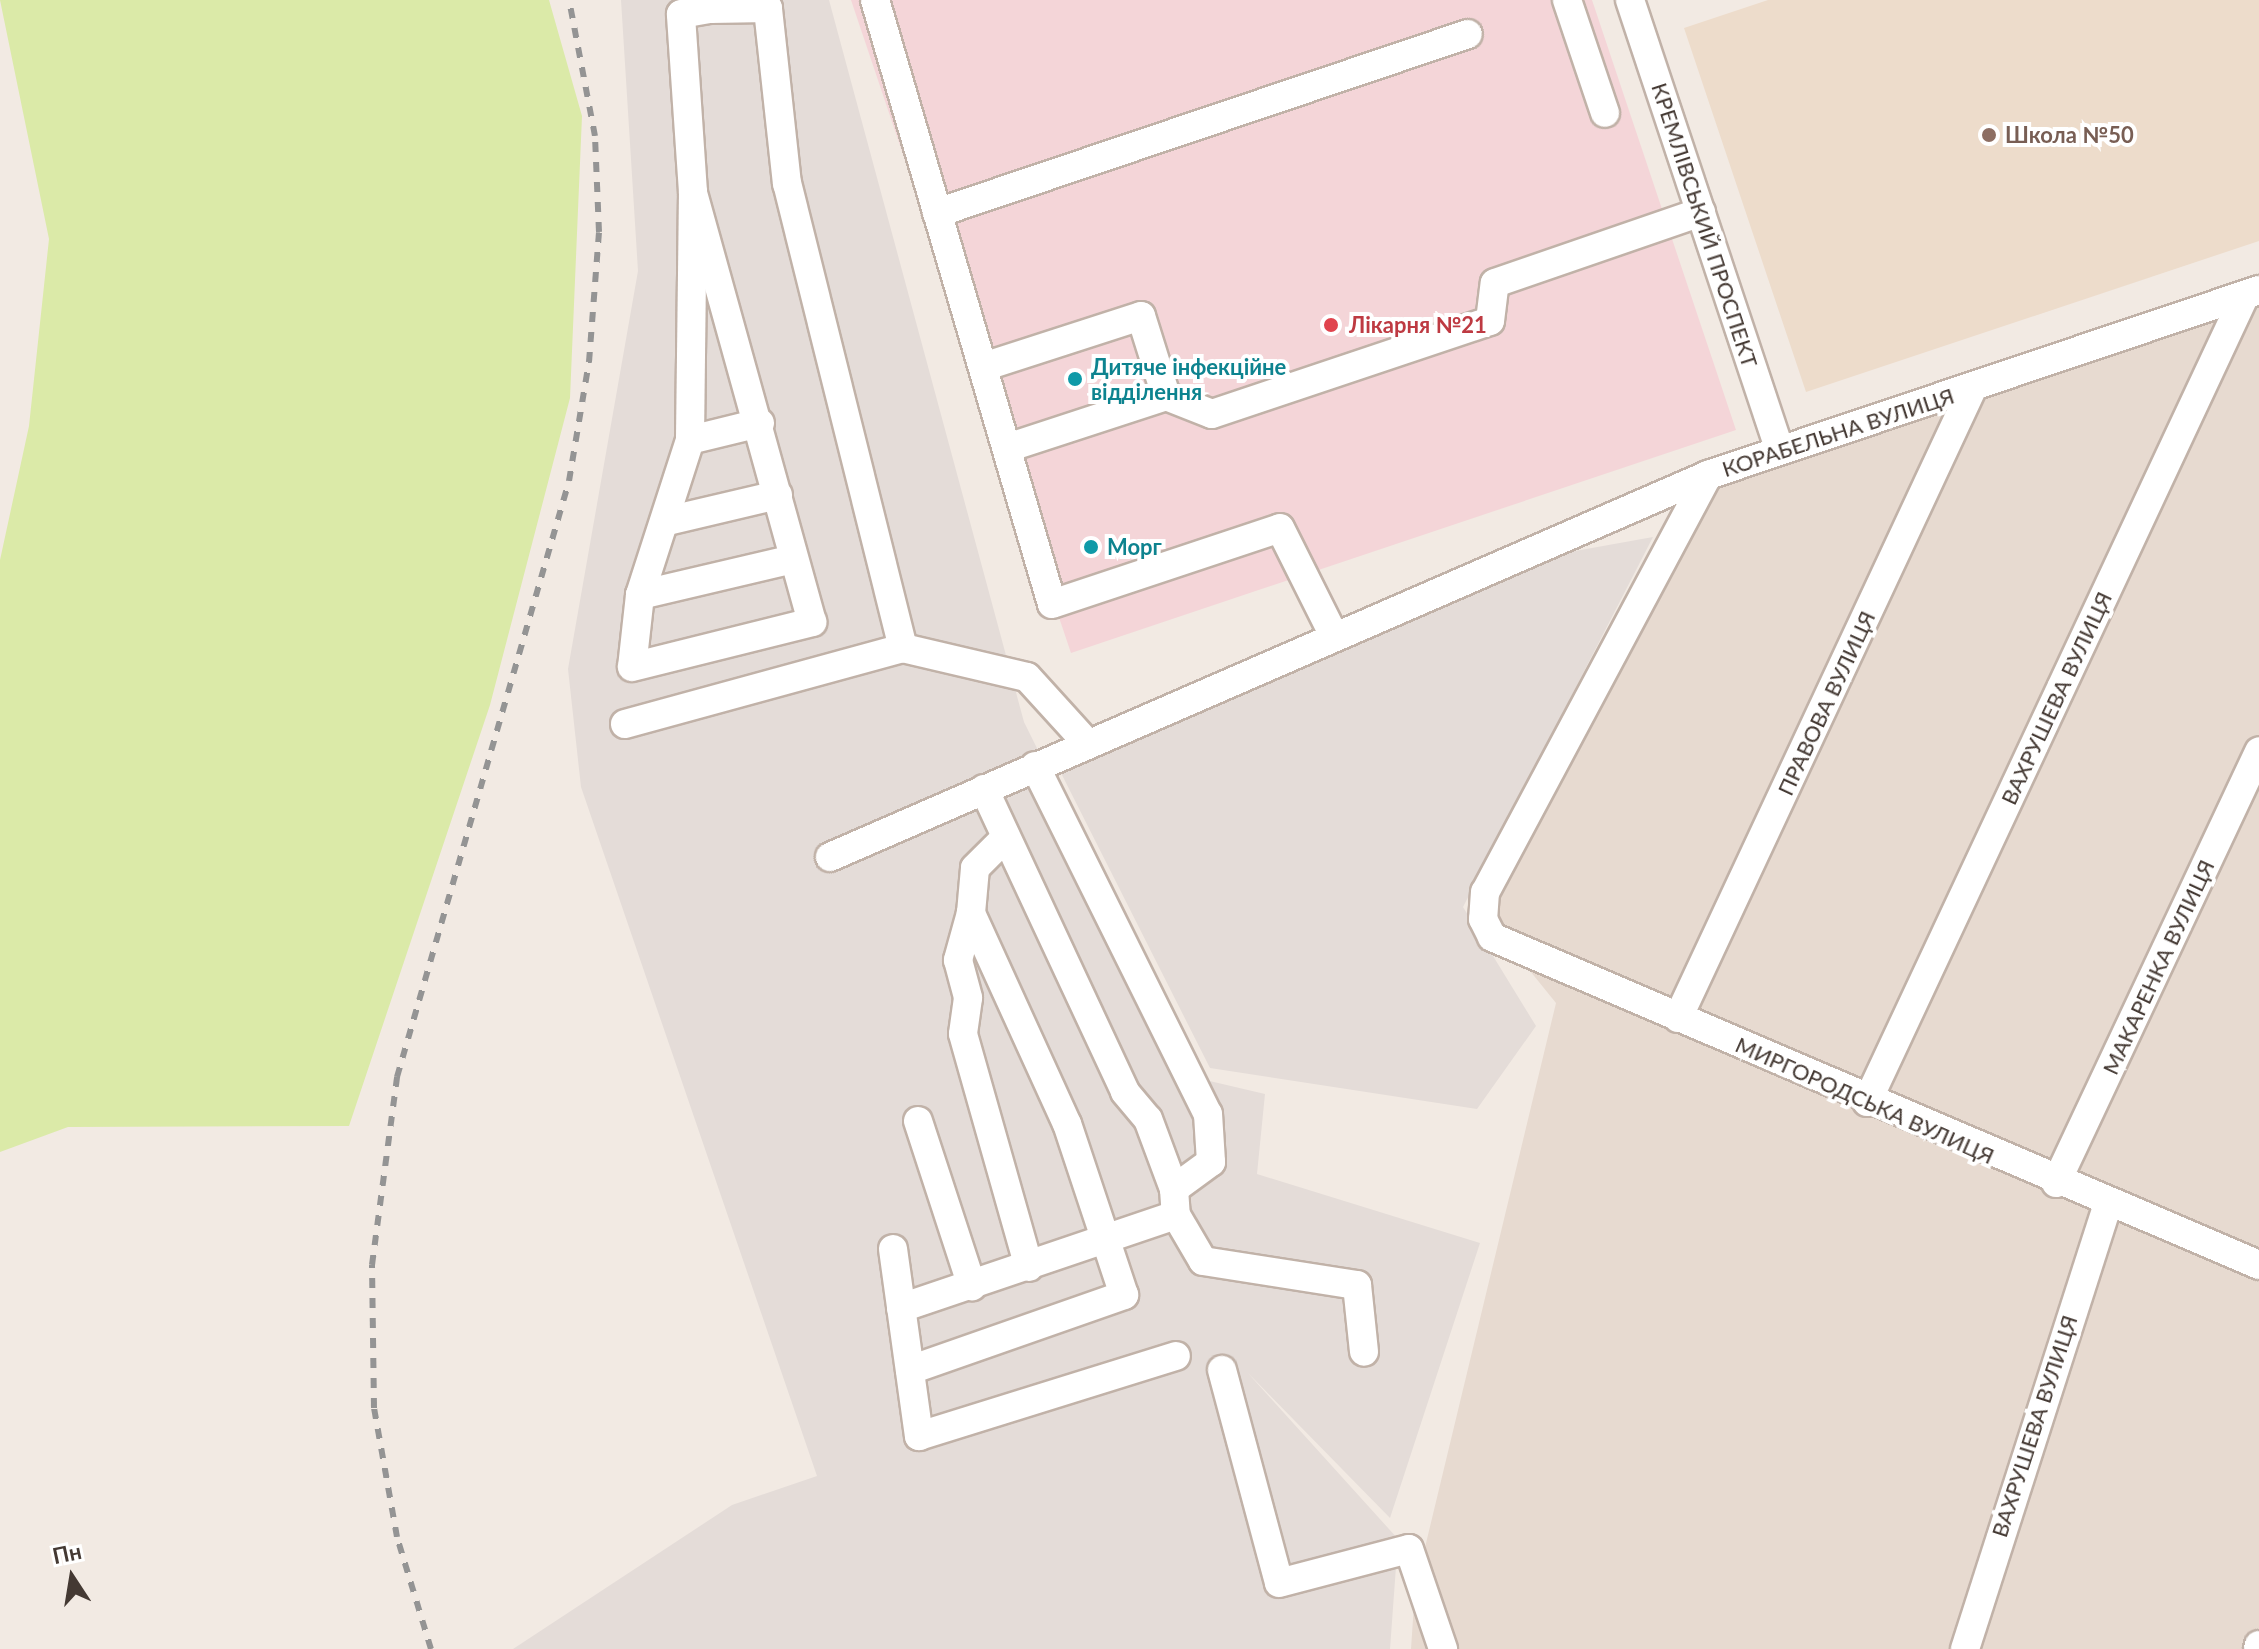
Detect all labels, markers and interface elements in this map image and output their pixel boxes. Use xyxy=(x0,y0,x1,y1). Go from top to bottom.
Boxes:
street label: КРЕМЛІВСЬКИЙ ПРОСПЕКТ xyxy=(1646,79,1764,371)
place label: Школа №50 xyxy=(2005,122,2134,148)
marker: Школа №50 xyxy=(1980,126,1998,144)
place label: Лікарня №21 xyxy=(1349,312,1487,338)
marker: Лікарня №21 xyxy=(1320,314,1342,336)
place label: Дитяче інфекційне відділення xyxy=(1091,353,1286,404)
marker: Дитяче інфекційне відділення xyxy=(1066,370,1084,388)
street label: КОРАБЕЛЬНА ВУЛИЦЯ xyxy=(1719,382,1957,482)
place label: Морг xyxy=(1107,534,1162,560)
marker: Морг xyxy=(1082,538,1100,556)
street label: ВАХРУШЕВА ВУЛИЦЯ xyxy=(1995,587,2117,809)
street label: ПРАВОВА ВУЛИЦЯ xyxy=(1772,607,1880,799)
street label: МАКАРЕНКА ВУЛИЦЯ xyxy=(2097,855,2219,1079)
street label: МИРГОРОДСЬКА ВУЛИЦЯ xyxy=(1732,1031,1998,1169)
street label: ВАХРУШЕВА ВУЛИЦЯ xyxy=(1986,1312,2082,1540)
north arrow xyxy=(32,1537,112,1617)
text: Пн xyxy=(50,1537,84,1569)

